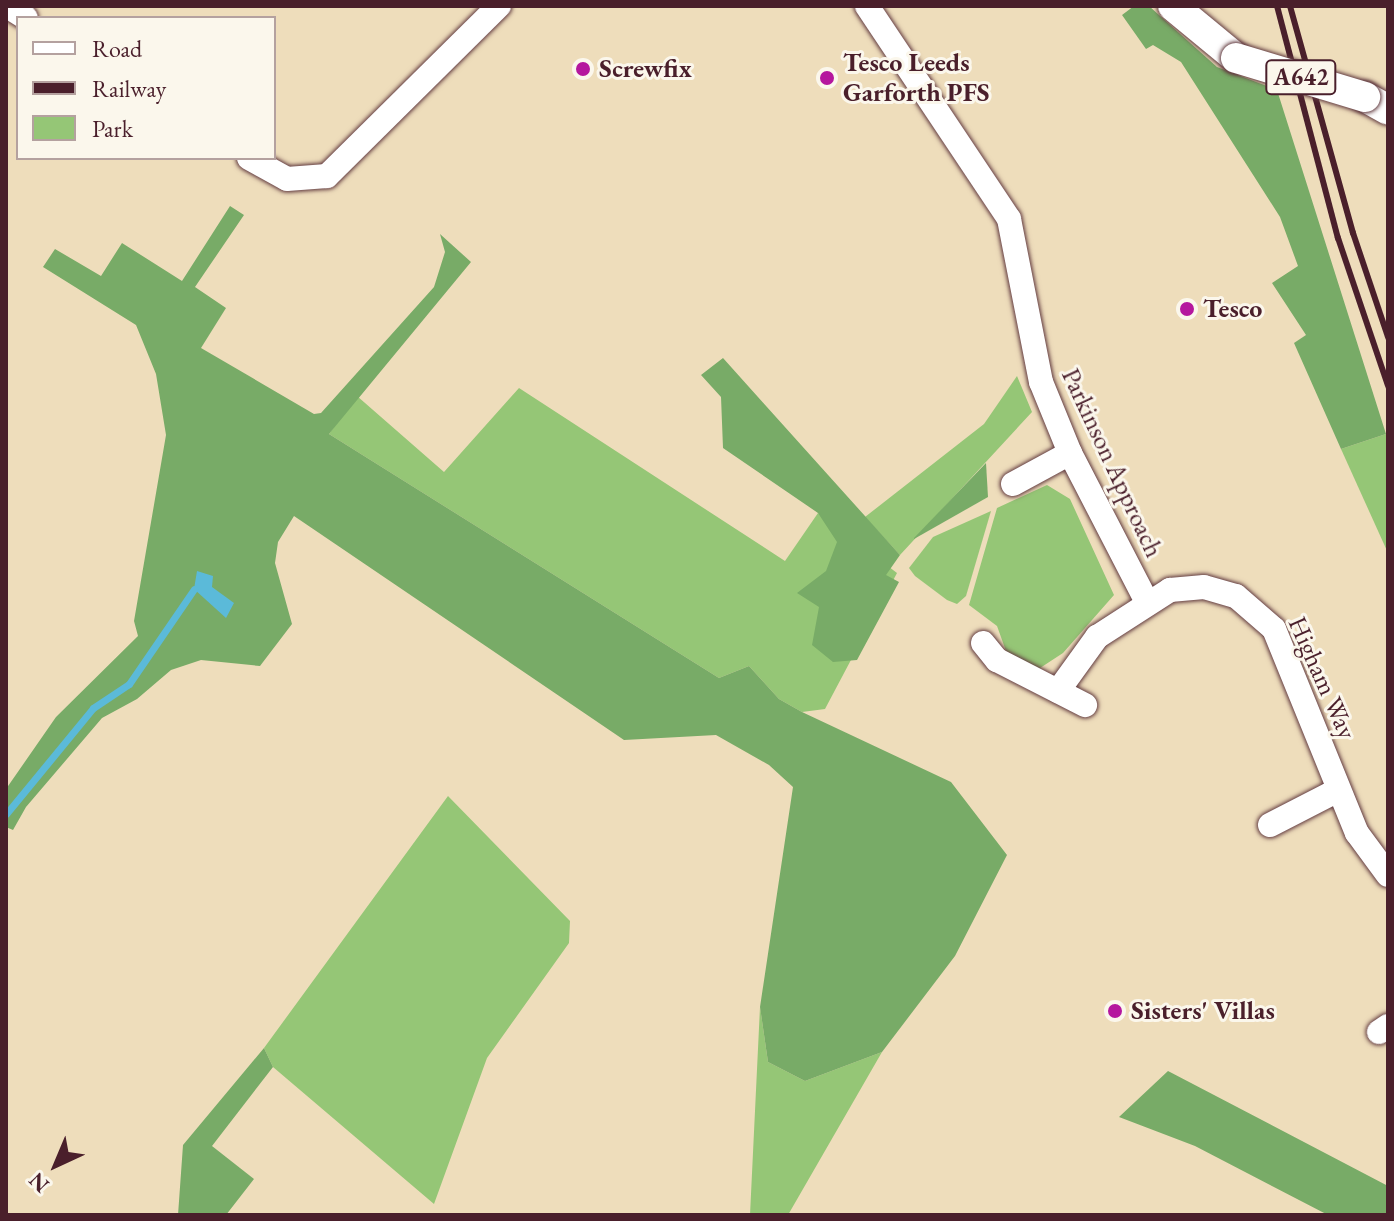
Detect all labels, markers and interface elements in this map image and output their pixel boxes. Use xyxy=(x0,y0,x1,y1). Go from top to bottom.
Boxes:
legend xyxy=(16,16,276,160)
text: Road xyxy=(92,33,142,64)
place label: Tesco Leeds Garforth PFS xyxy=(843,47,990,108)
place label: Screwfix xyxy=(599,53,692,85)
road number: A642 xyxy=(1265,57,1337,97)
marker: Screwfix xyxy=(574,60,592,78)
marker: Tesco Leeds Garforth PFS xyxy=(818,69,836,87)
text: Railway xyxy=(92,73,166,104)
text: Park xyxy=(92,113,133,144)
place label: Tesco xyxy=(1203,293,1262,325)
marker: Tesco xyxy=(1178,300,1196,318)
street label: Parkinson Approach xyxy=(1055,364,1169,562)
street label: Higham Way xyxy=(1281,612,1363,744)
place label: Sisters' Villas xyxy=(1131,995,1275,1027)
marker: Sisters' Villas xyxy=(1106,1002,1124,1020)
north arrow xyxy=(16,1125,96,1205)
text: N xyxy=(23,1166,55,1199)

